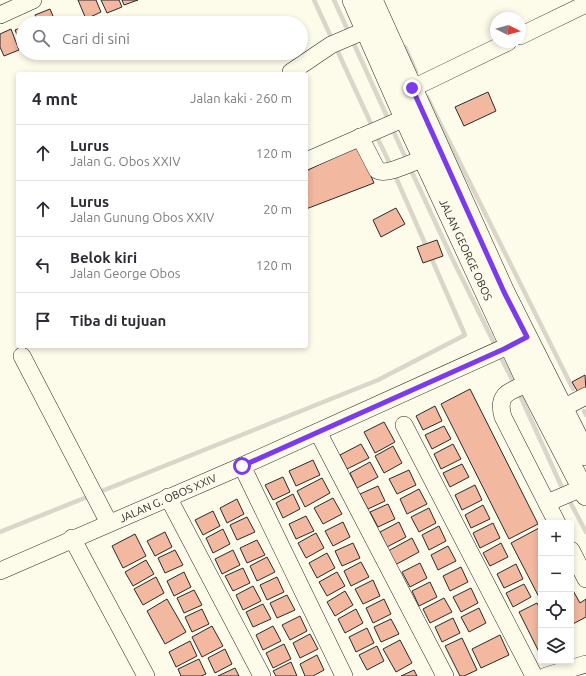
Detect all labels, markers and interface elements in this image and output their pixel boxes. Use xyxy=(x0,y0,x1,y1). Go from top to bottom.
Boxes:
north arrow xyxy=(490,12,526,48)
search box xyxy=(16,16,308,60)
icon: search xyxy=(30,27,52,49)
text: Cari di sini xyxy=(62,30,130,47)
route end xyxy=(403,79,421,97)
text: 4 mnt xyxy=(32,89,78,108)
text: Jalan kaki · 260 m xyxy=(190,91,292,105)
text: Lurus xyxy=(70,137,109,154)
icon: ahead xyxy=(32,142,54,164)
text: 120 m xyxy=(256,146,292,160)
text: Jalan G. Obos XXIV xyxy=(70,154,180,168)
text: Lurus xyxy=(70,193,109,210)
street label: JALAN GEORGE OBOS xyxy=(437,197,495,303)
icon: ahead xyxy=(32,198,54,220)
text: 20 m xyxy=(263,202,292,216)
text: Jalan Gunung Obos XXIV xyxy=(70,210,214,224)
text: Belok kiri xyxy=(70,249,137,266)
icon: left xyxy=(32,254,54,276)
text: 120 m xyxy=(256,258,292,272)
text: Jalan George Obos xyxy=(70,266,180,280)
icon: arrive xyxy=(32,310,54,332)
text: Tiba di tujuan xyxy=(70,312,166,329)
route start xyxy=(233,457,251,475)
street label: JALAN G. OBOS XXIV xyxy=(117,472,218,525)
map controls xyxy=(538,520,574,664)
button: + xyxy=(538,520,574,556)
button: − xyxy=(538,556,574,592)
button: locate xyxy=(538,592,574,628)
button: layers xyxy=(538,628,574,664)

